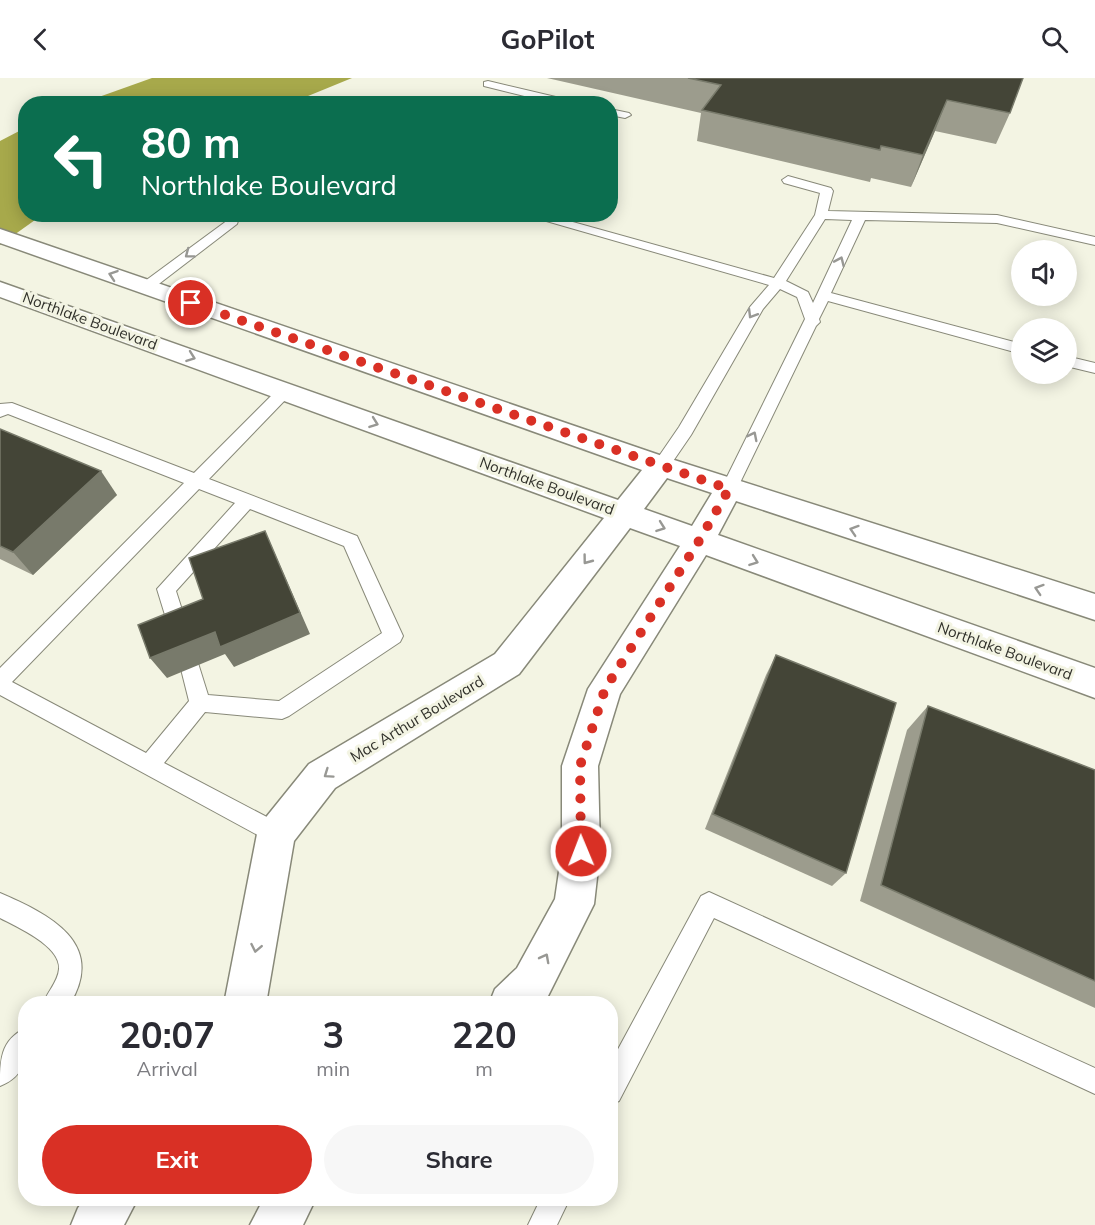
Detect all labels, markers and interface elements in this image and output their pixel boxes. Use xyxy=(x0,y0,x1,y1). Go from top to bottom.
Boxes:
text: GoPilot xyxy=(500,22,595,56)
icon: back xyxy=(24,23,57,56)
icon: search xyxy=(1038,23,1071,56)
text: 80 m xyxy=(141,116,241,169)
icon: left xyxy=(42,120,120,198)
text: Northlake Boulevard xyxy=(141,168,397,202)
map controls xyxy=(1011,240,1077,384)
button: sound xyxy=(1011,240,1077,306)
one-way arrow xyxy=(185,247,196,258)
one-way arrow xyxy=(833,257,845,268)
one-way arrow xyxy=(108,270,119,283)
pin xyxy=(165,277,216,328)
icon: arrive xyxy=(174,286,207,319)
street label: Northlake Boulevard xyxy=(20,287,160,354)
one-way arrow xyxy=(748,308,760,318)
button: layers xyxy=(1011,318,1077,384)
one-way arrow xyxy=(185,350,196,363)
one-way arrow xyxy=(368,416,379,429)
one-way arrow xyxy=(746,431,757,442)
street label: Northlake Boulevard xyxy=(477,452,617,519)
one-way arrow xyxy=(655,520,666,532)
one-way arrow xyxy=(849,525,860,537)
one-way arrow xyxy=(583,553,594,564)
one-way arrow xyxy=(748,553,759,566)
one-way arrow xyxy=(1034,584,1045,597)
street label: Northlake Boulevard xyxy=(935,617,1075,684)
street label: Mac Arthur Boulevard xyxy=(347,671,487,766)
one-way arrow xyxy=(323,767,334,778)
position arrow xyxy=(549,819,613,883)
one-way arrow xyxy=(250,943,263,953)
one-way arrow xyxy=(538,954,549,964)
text: 20:07 xyxy=(119,1012,215,1057)
text: 3 xyxy=(322,1012,344,1057)
text: 220 xyxy=(452,1012,517,1057)
text: Arrival xyxy=(137,1056,198,1081)
text: min xyxy=(316,1056,350,1081)
text: m xyxy=(475,1056,493,1081)
button: Exit xyxy=(42,1125,312,1194)
button: Share xyxy=(324,1125,594,1194)

